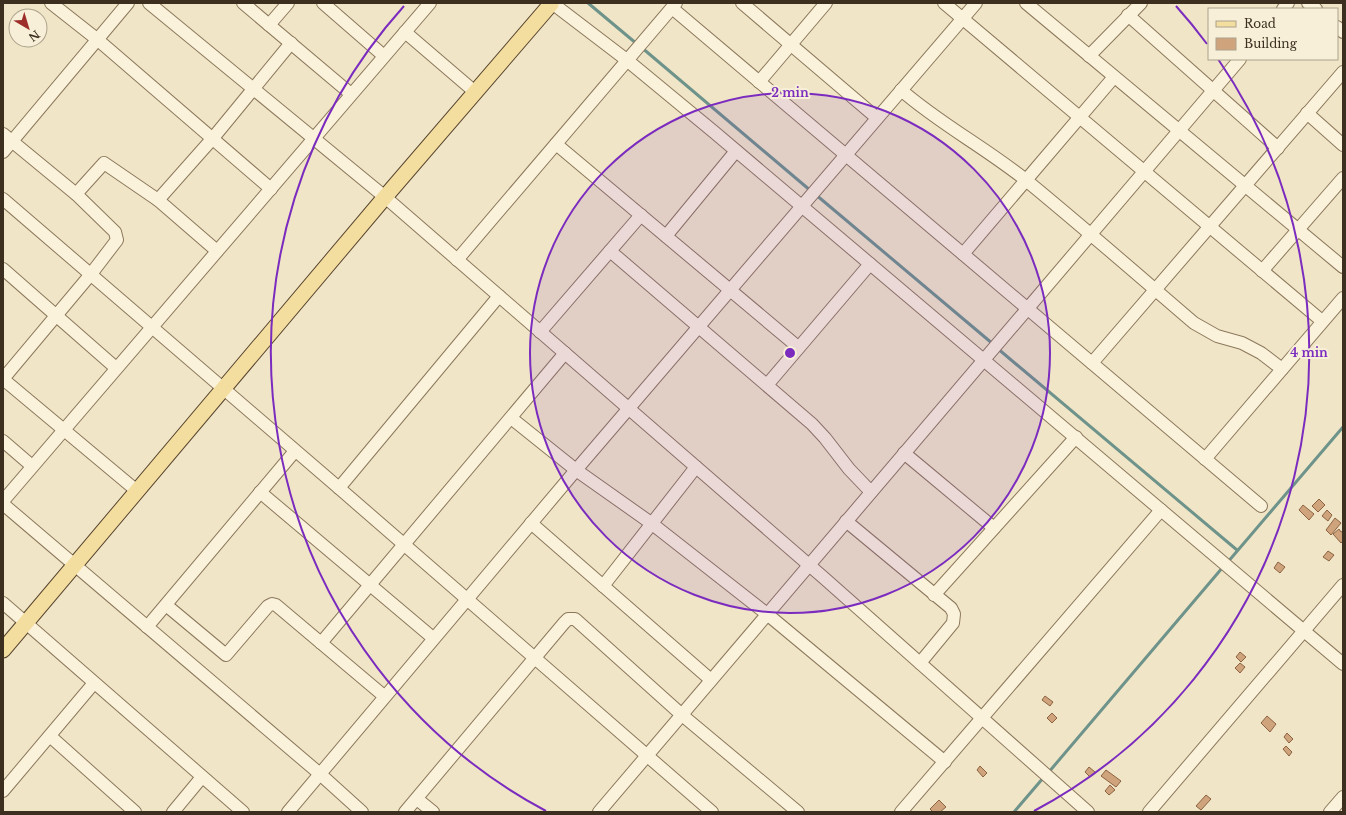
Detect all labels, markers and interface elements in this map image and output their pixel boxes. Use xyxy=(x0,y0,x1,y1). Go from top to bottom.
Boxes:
north arrow xyxy=(8,8,48,48)
legend xyxy=(1208,8,1338,60)
text: Road xyxy=(1244,16,1276,31)
text: N xyxy=(25,27,43,45)
text: Building xyxy=(1244,36,1298,51)
text: 2 min xyxy=(771,85,809,100)
text: 4 min xyxy=(1290,345,1328,360)
centre of rings xyxy=(783,346,797,360)

